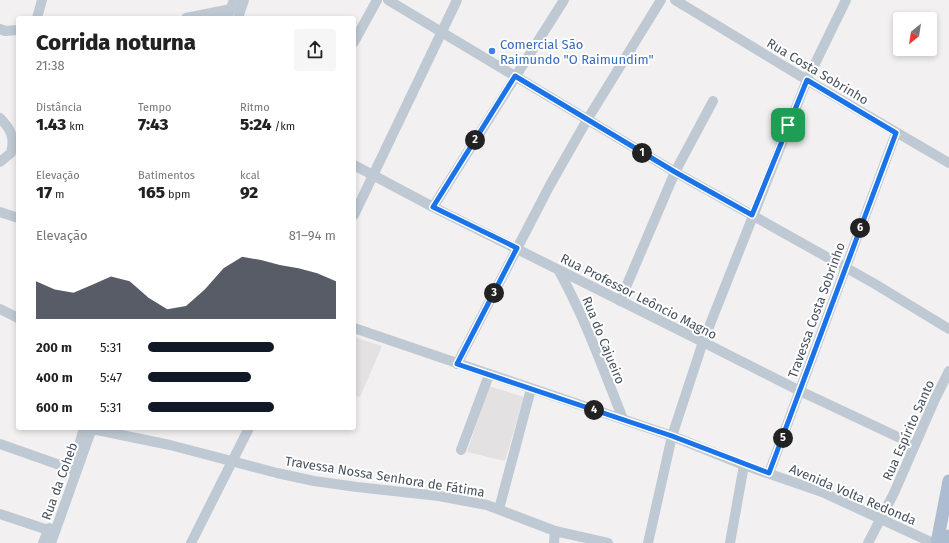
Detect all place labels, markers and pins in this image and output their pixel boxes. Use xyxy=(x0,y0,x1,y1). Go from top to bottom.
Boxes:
place label: Comercial São Raimundo "O Raimundim" xyxy=(500,37,654,67)
marker: Comercial São Raimundo "O Raimundim" xyxy=(487,46,497,56)
pin xyxy=(771,108,805,142)
pin: 2 xyxy=(465,130,485,150)
pin: 1 xyxy=(632,143,652,163)
pin: 6 xyxy=(850,218,870,238)
pin: 3 xyxy=(484,283,504,303)
pin: 4 xyxy=(584,400,604,420)
pin: 5 xyxy=(773,428,793,448)

